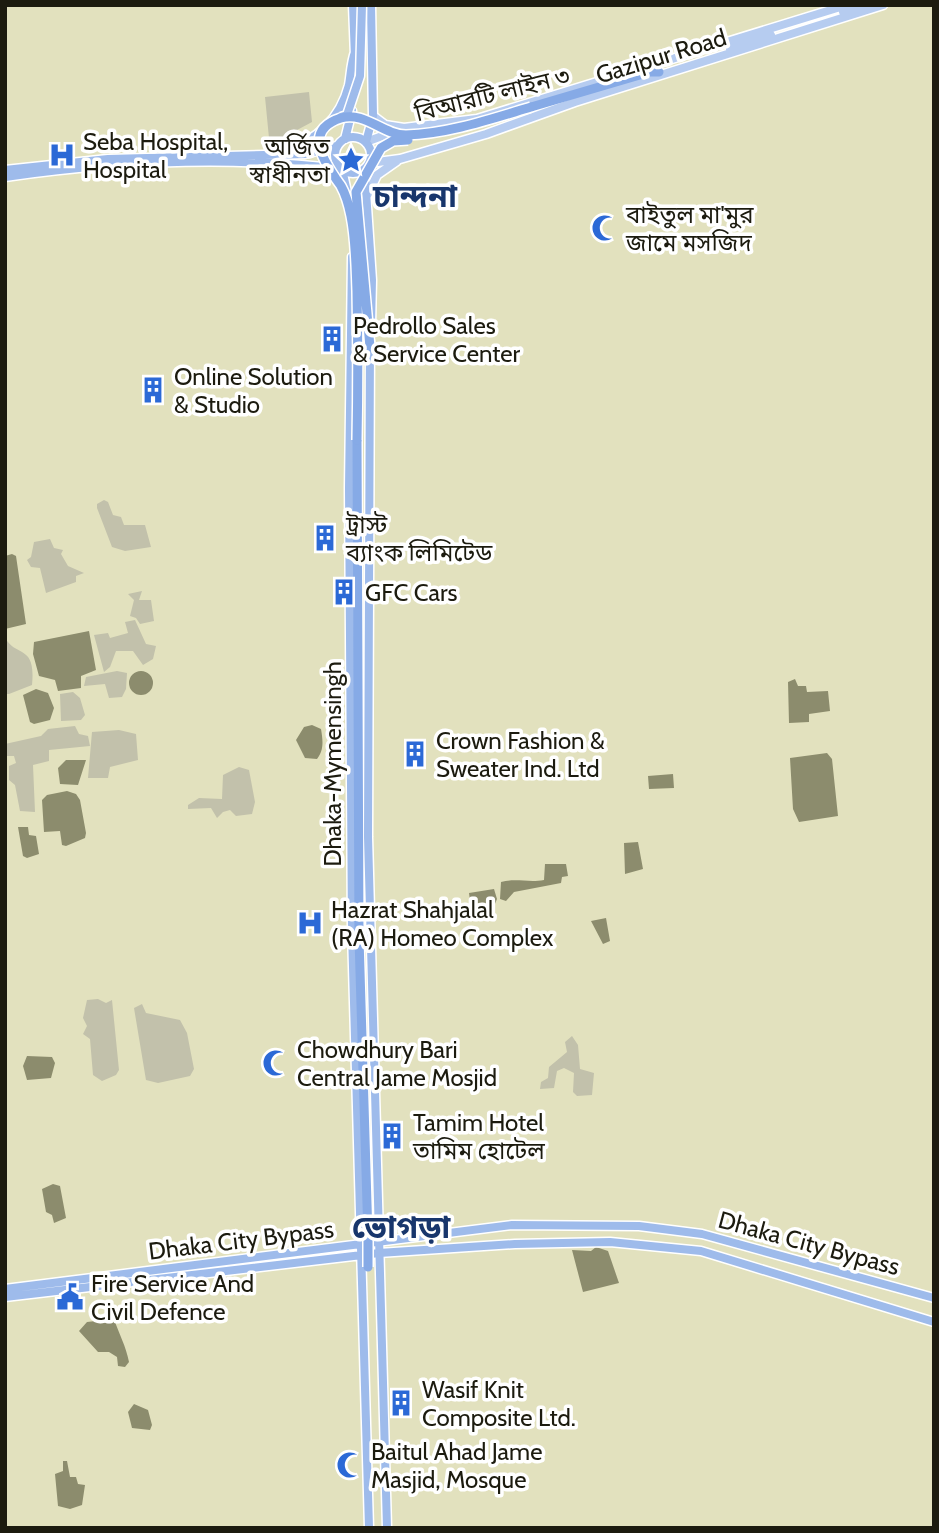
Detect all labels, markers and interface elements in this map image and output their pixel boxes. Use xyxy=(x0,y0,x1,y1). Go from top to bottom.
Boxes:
street label: Gazipur Road xyxy=(592,22,730,90)
street label: বিআরটি লাইন ৩ xyxy=(411,61,572,127)
place label: Seba Hospital, Hospital xyxy=(83,127,228,184)
place label: অর্জিত স্বাধীনতা xyxy=(249,132,331,189)
hospital icon: Seba Hospital, Hospital xyxy=(47,140,77,170)
place icon: অর্জিত স্বাধীনতা xyxy=(336,145,366,175)
district label: চান্দনা xyxy=(372,176,458,215)
place label: বাইতুল মা'মুর জামে মসজিদ xyxy=(625,200,754,257)
mosque icon: বাইতুল মা'মুর জামে মসজিদ xyxy=(590,213,620,243)
place label: Pedrollo Sales & Service Center xyxy=(353,311,521,368)
building icon: Pedrollo Sales & Service Center xyxy=(317,324,347,354)
place label: Online Solution & Studio xyxy=(174,362,333,419)
building icon: Online Solution & Studio xyxy=(138,375,168,405)
place label: ট্রাস্ট ব্যাংক লিমিটেড xyxy=(345,510,493,567)
building icon: ট্রাস্ট ব্যাংক লিমিটেড xyxy=(310,523,340,553)
building icon: GFC Cars xyxy=(329,577,359,607)
place label: GFC Cars xyxy=(365,578,458,607)
street label: Dhaka-Mymensingh xyxy=(318,661,347,867)
place label: Crown Fashion & Sweater Ind. Ltd xyxy=(436,726,605,783)
building icon: Crown Fashion & Sweater Ind. Ltd xyxy=(400,739,430,769)
place label: Hazrat Shahjalal (RA) Homeo Complex xyxy=(331,895,554,952)
hospital icon: Hazrat Shahjalal (RA) Homeo Complex xyxy=(295,908,325,938)
place label: Chowdhury Bari Central Jame Mosjid xyxy=(297,1035,497,1092)
mosque icon: Chowdhury Bari Central Jame Mosjid xyxy=(261,1048,291,1078)
place label: Tamim Hotel তামিম হোটেল xyxy=(412,1108,545,1165)
building icon: Tamim Hotel তামিম হোটেল xyxy=(377,1121,407,1151)
street label: Dhaka City Bypass xyxy=(715,1205,903,1281)
district label: ভোগড়া xyxy=(352,1207,451,1246)
street label: Dhaka City Bypass xyxy=(147,1214,335,1266)
place label: Fire Service And Civil Defence xyxy=(91,1269,254,1326)
public building icon: Fire Service And Civil Defence xyxy=(55,1282,85,1312)
place label: Wasif Knit Composite Ltd. xyxy=(422,1375,576,1432)
building icon: Wasif Knit Composite Ltd. xyxy=(386,1388,416,1418)
place label: Baitul Ahad Jame Masjid, Mosque xyxy=(371,1437,542,1494)
mosque icon: Baitul Ahad Jame Masjid, Mosque xyxy=(335,1450,365,1480)

